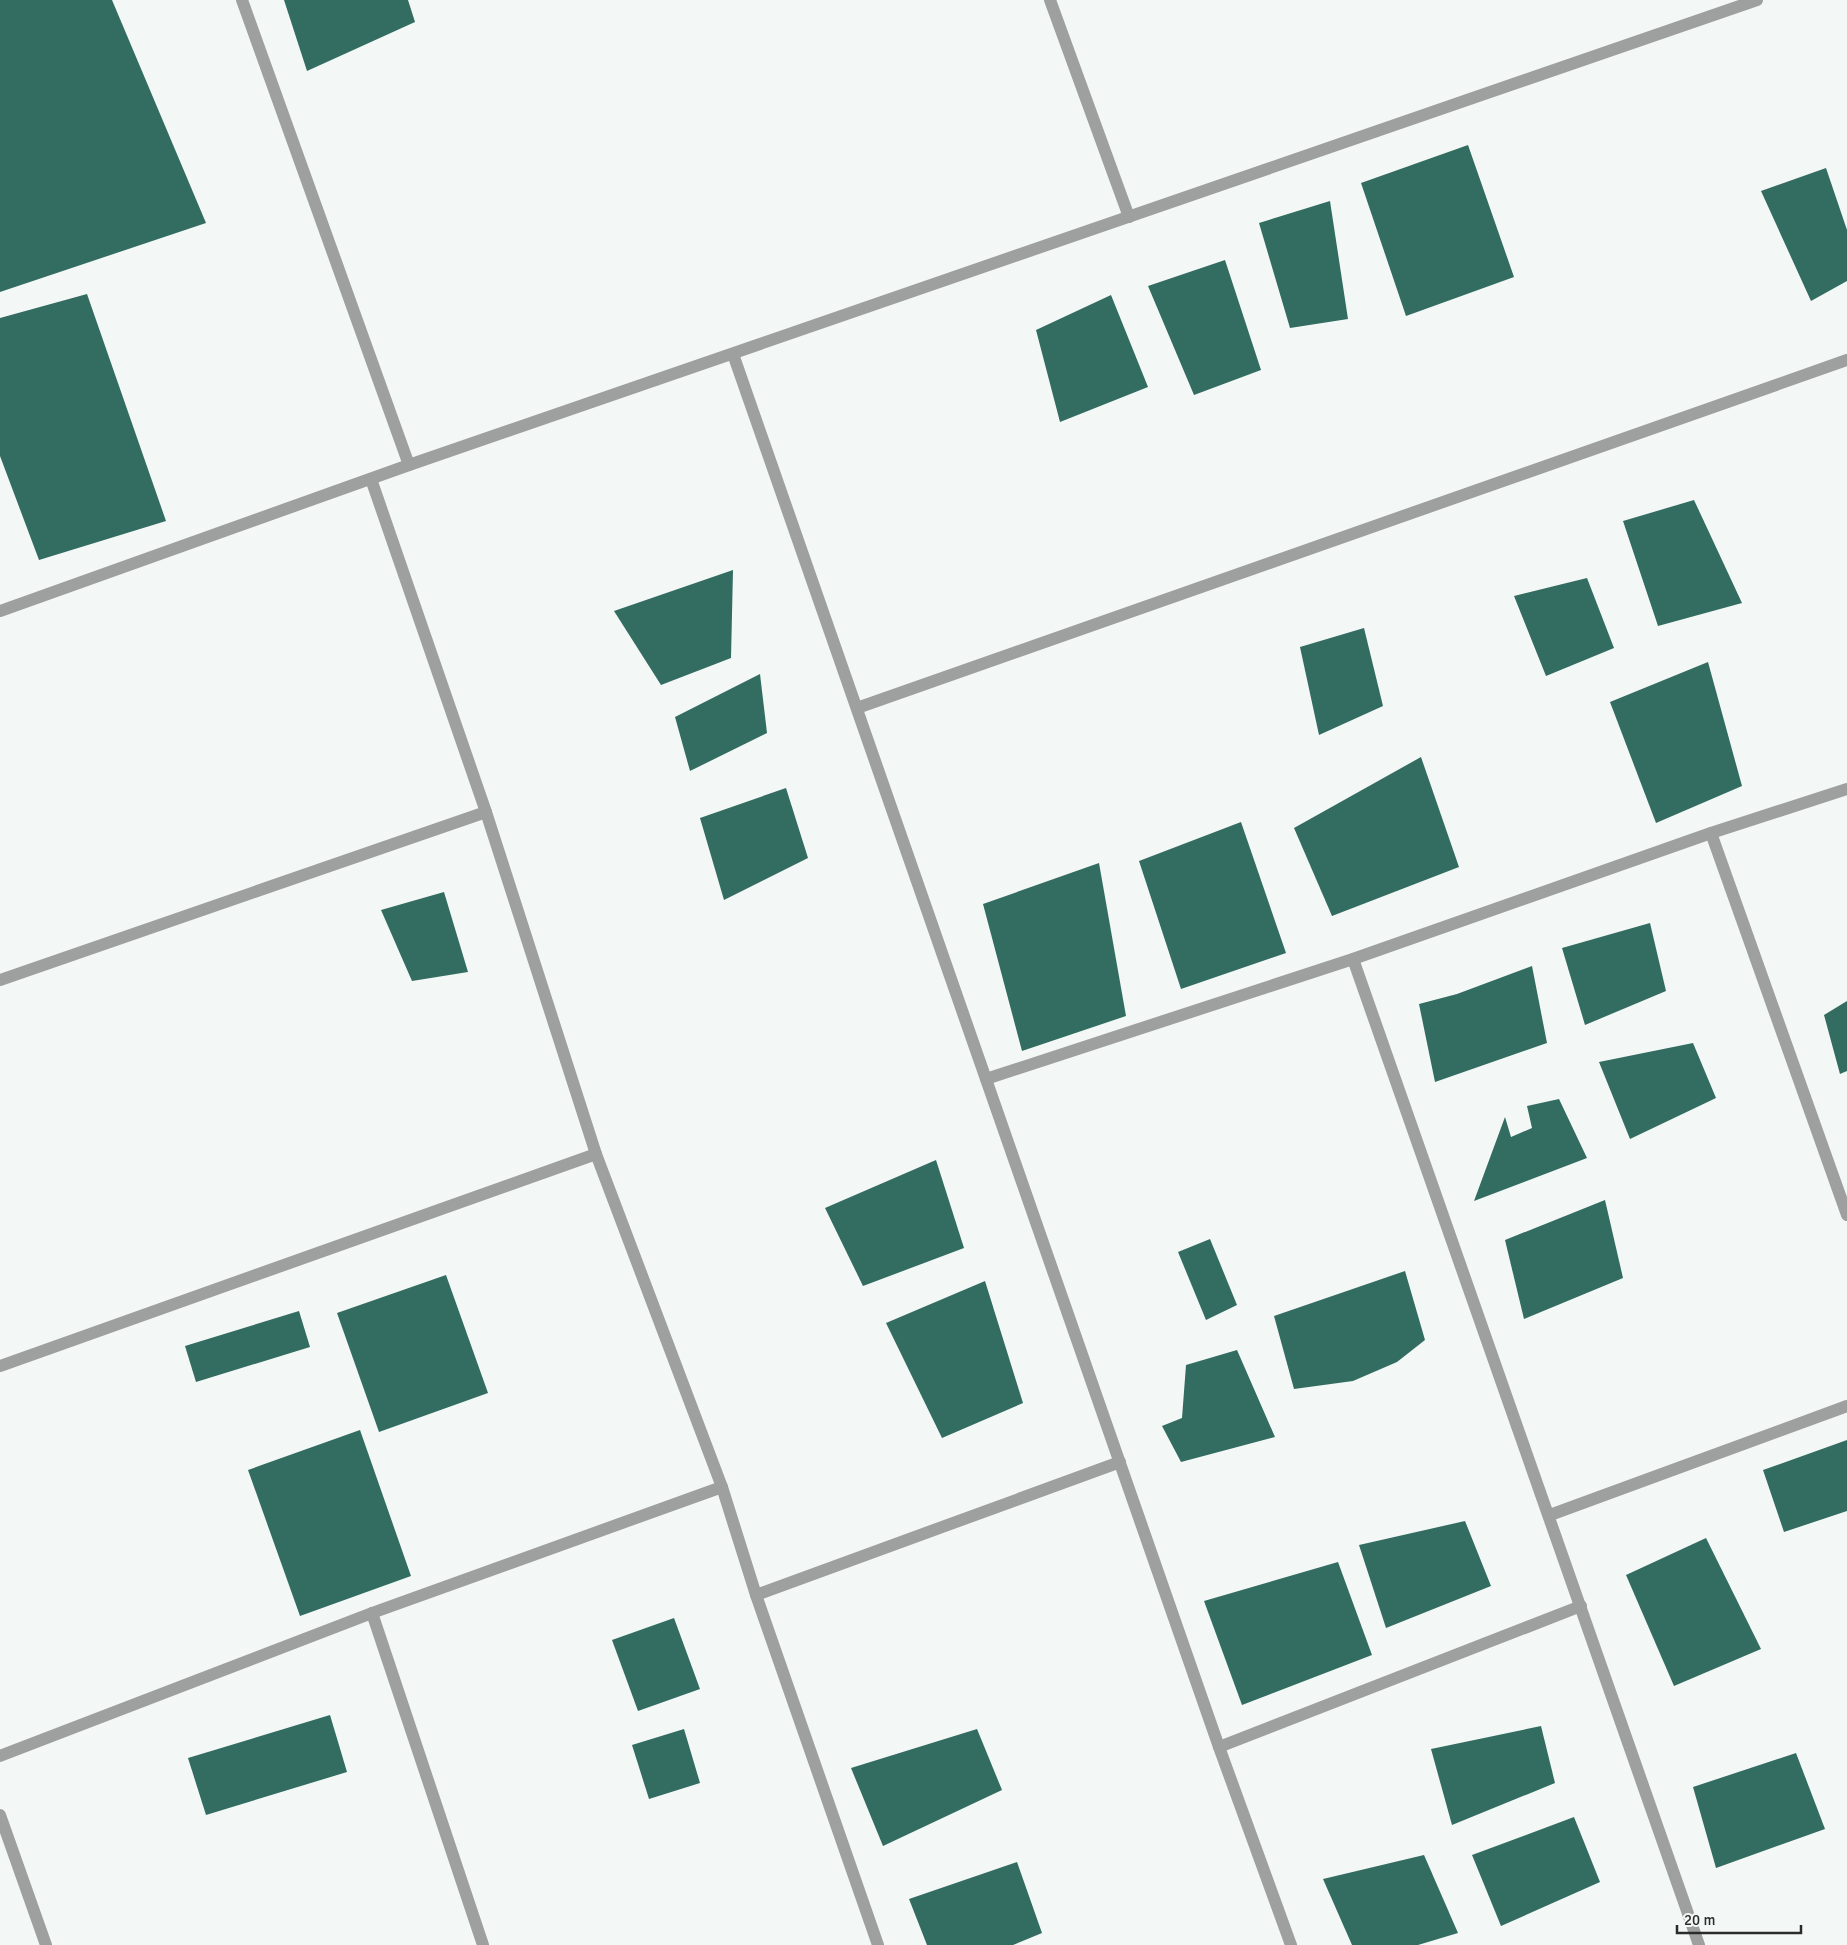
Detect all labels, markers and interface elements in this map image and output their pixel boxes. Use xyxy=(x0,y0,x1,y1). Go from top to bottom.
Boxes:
scale bar xyxy=(1677,1902,1801,1934)
text: 20 m xyxy=(1684,1911,1715,1929)

